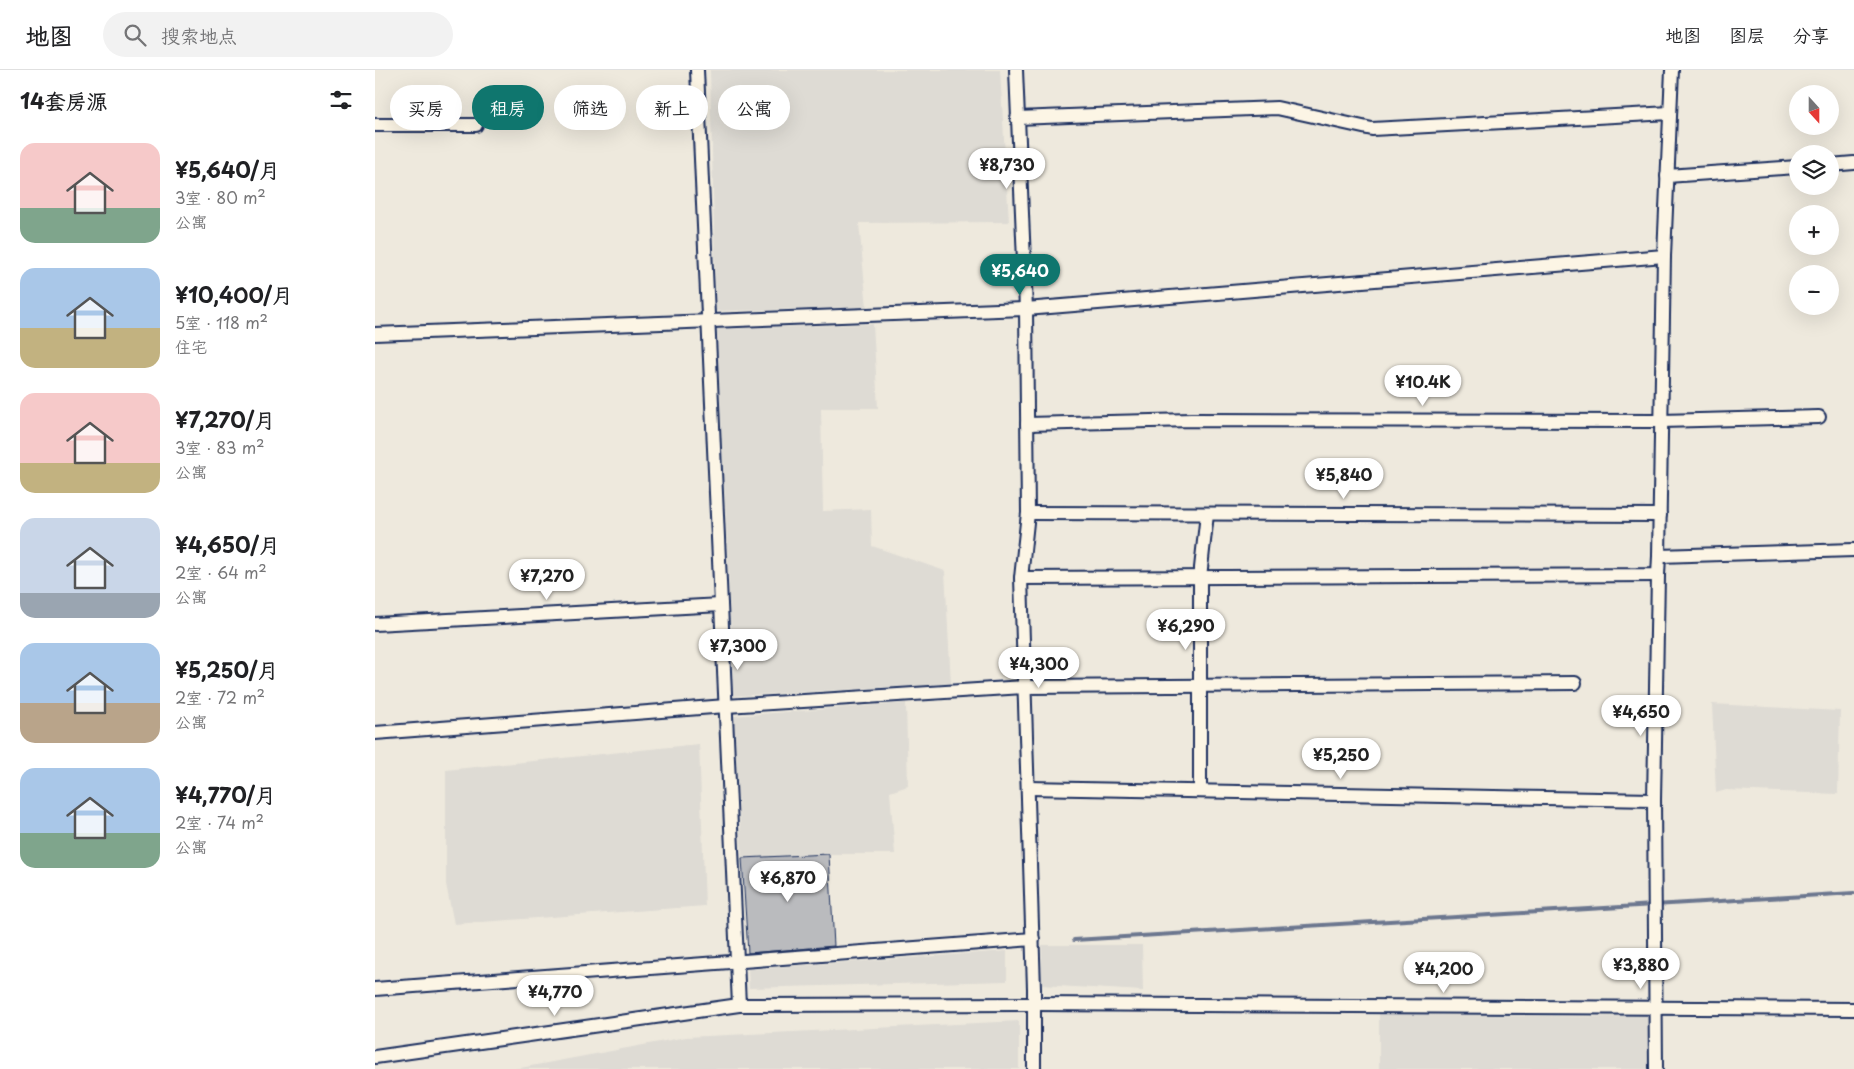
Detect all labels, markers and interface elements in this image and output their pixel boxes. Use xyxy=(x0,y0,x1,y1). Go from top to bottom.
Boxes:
search box xyxy=(103,12,453,57)
text: 地图 xyxy=(25,17,73,53)
icon: search xyxy=(121,21,149,49)
text: 搜索地点 xyxy=(161,21,237,49)
text: 地图 xyxy=(1665,21,1701,48)
text: 图层 xyxy=(1729,21,1765,48)
text: 分享 xyxy=(1793,21,1829,48)
text: 14套房源 xyxy=(20,84,107,116)
chip: 买房 xyxy=(390,85,462,130)
chip: 租房 xyxy=(472,85,544,130)
chip: 筛选 xyxy=(554,85,626,130)
chip: 新上 xyxy=(636,85,708,130)
chip: 公寓 xyxy=(718,85,790,130)
north arrow xyxy=(1789,85,1839,135)
map controls xyxy=(1789,85,1839,315)
icon: filters xyxy=(327,86,355,114)
button: layers xyxy=(1789,145,1839,195)
pin: ¥8,730 xyxy=(966,148,1048,190)
text: ¥8,730 xyxy=(979,152,1035,176)
text: ¥5,640/月 xyxy=(175,153,280,185)
icon: home xyxy=(60,163,120,223)
text: 3室 · 80 m² xyxy=(175,185,266,209)
button: + xyxy=(1789,205,1839,255)
text: 公寓 xyxy=(175,209,207,233)
pin: ¥5,640 xyxy=(979,254,1061,296)
text: ¥5,640 xyxy=(991,258,1049,282)
button: − xyxy=(1789,265,1839,315)
text: ¥10,400/月 xyxy=(175,278,293,310)
icon: home xyxy=(60,288,120,348)
text: 5室 · 118 m² xyxy=(175,310,268,334)
text: 住宅 xyxy=(175,334,207,358)
pin: ¥10.4K xyxy=(1382,364,1464,407)
text: ¥10.4K xyxy=(1395,369,1451,393)
text: ¥7,270/月 xyxy=(175,403,275,435)
icon: home xyxy=(60,413,120,473)
text: 3室 · 83 m² xyxy=(175,435,265,459)
pin: ¥5,840 xyxy=(1303,458,1385,500)
text: 公寓 xyxy=(175,459,207,483)
text: ¥5,840 xyxy=(1316,462,1372,486)
text: ¥4,650/月 xyxy=(175,528,280,560)
icon: home xyxy=(60,538,120,598)
pin: ¥7,270 xyxy=(506,558,588,601)
text: 2室 · 64 m² xyxy=(175,560,267,584)
text: ¥7,270 xyxy=(520,563,574,587)
text: 公寓 xyxy=(175,584,207,608)
pin: ¥6,290 xyxy=(1145,608,1227,651)
text: ¥6,290 xyxy=(1157,613,1215,637)
pin: ¥7,300 xyxy=(697,628,779,671)
text: ¥7,300 xyxy=(709,633,767,657)
pin: ¥4,300 xyxy=(998,646,1080,689)
text: ¥4,300 xyxy=(1009,651,1069,675)
text: ¥5,250/月 xyxy=(175,653,279,685)
icon: home xyxy=(60,663,120,723)
text: 2室 · 72 m² xyxy=(175,685,265,709)
pin: ¥4,650 xyxy=(1600,694,1682,737)
text: ¥4,650 xyxy=(1612,699,1670,723)
text: 公寓 xyxy=(175,709,207,733)
pin: ¥5,250 xyxy=(1300,738,1382,780)
text: ¥5,250 xyxy=(1313,742,1369,766)
text: ¥4,770/月 xyxy=(175,778,276,810)
icon: home xyxy=(60,788,120,848)
text: 2室 · 74 m² xyxy=(175,810,264,834)
text: 公寓 xyxy=(175,834,207,858)
pin: ¥6,870 xyxy=(747,860,829,903)
text: ¥6,870 xyxy=(760,865,816,889)
pin: ¥3,880 xyxy=(1600,948,1682,990)
pin: ¥4,200 xyxy=(1403,952,1485,994)
text: ¥3,880 xyxy=(1613,952,1669,976)
text: ¥4,200 xyxy=(1414,956,1474,980)
pin: ¥4,770 xyxy=(514,974,596,1017)
text: ¥4,770 xyxy=(528,979,582,1003)

